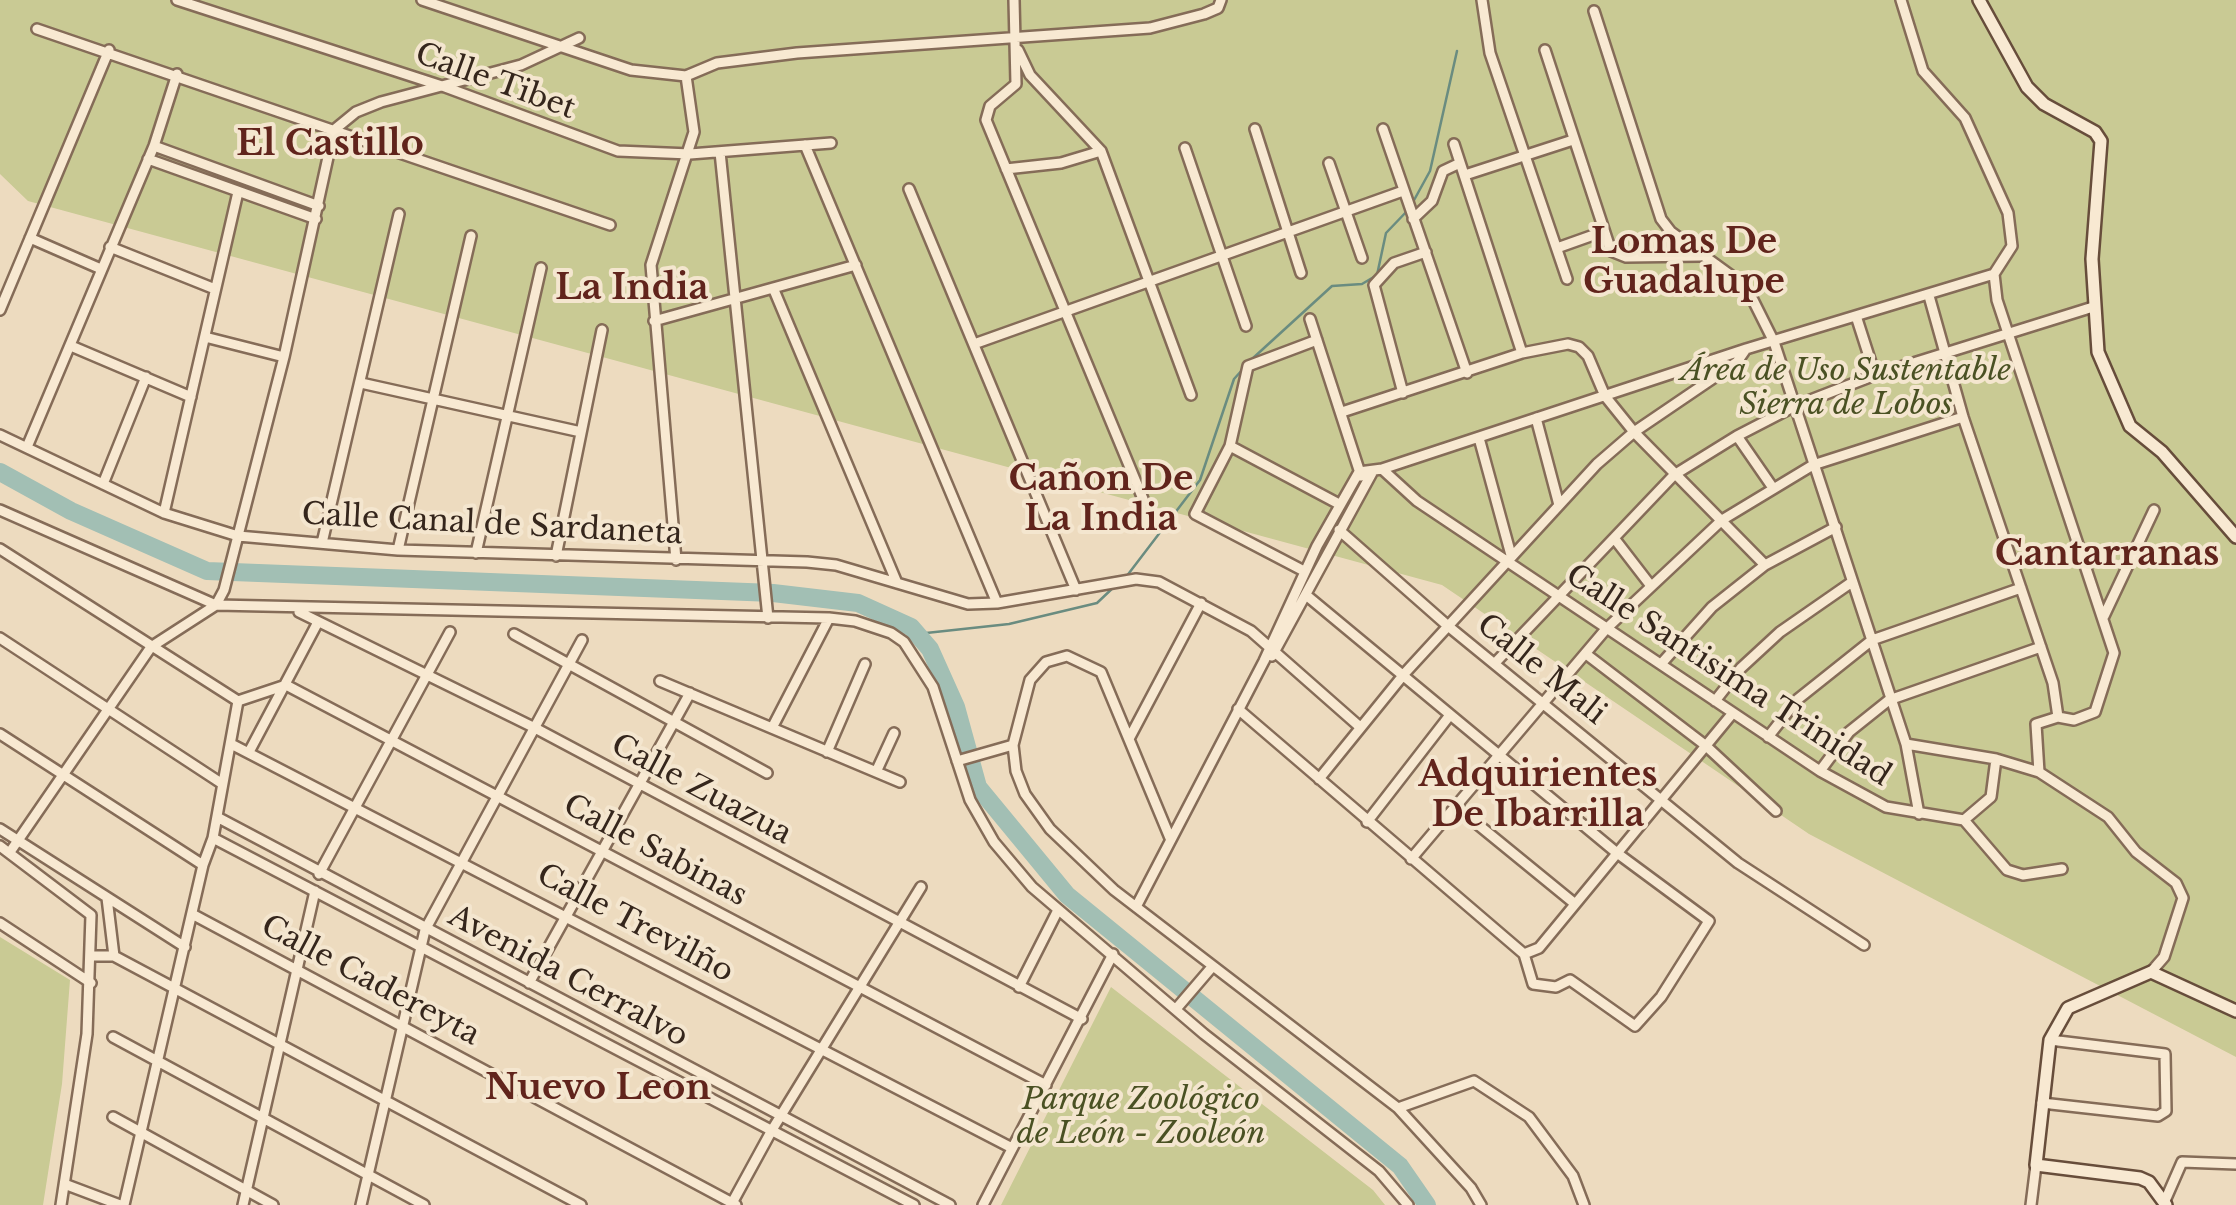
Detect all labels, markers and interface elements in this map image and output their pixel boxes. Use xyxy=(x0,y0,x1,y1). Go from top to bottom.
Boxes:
street label: Calle Tibet xyxy=(410,36,580,128)
district label: El Castillo xyxy=(236,124,424,166)
district label: Lomas De Guadalupe xyxy=(1583,222,1785,304)
district label: La India xyxy=(555,268,709,310)
park label: Área de Uso Sustentable Sierra de Lobos xyxy=(1681,354,2011,424)
district label: Cañon De La India xyxy=(1009,459,1193,541)
street label: Calle Canal de Sardaneta xyxy=(301,497,683,553)
district label: Cantarranas xyxy=(1995,534,2219,576)
street label: Calle Santisima Trinidad xyxy=(1559,557,1897,795)
street label: Calle Mali xyxy=(1469,607,1613,733)
street label: Calle Zuazua xyxy=(605,727,797,853)
district label: Adquirientes De Ibarrilla xyxy=(1418,755,1658,837)
street label: Calle Sabinas xyxy=(557,788,753,914)
street label: Calle Trevilño xyxy=(531,857,739,991)
street label: Avenida Cerralvo xyxy=(442,899,694,1055)
street label: Calle Cadereyta xyxy=(255,908,485,1054)
district label: Nuevo Leon xyxy=(485,1068,711,1110)
park label: Parque Zoológico de León - Zooleón xyxy=(1017,1083,1265,1154)

